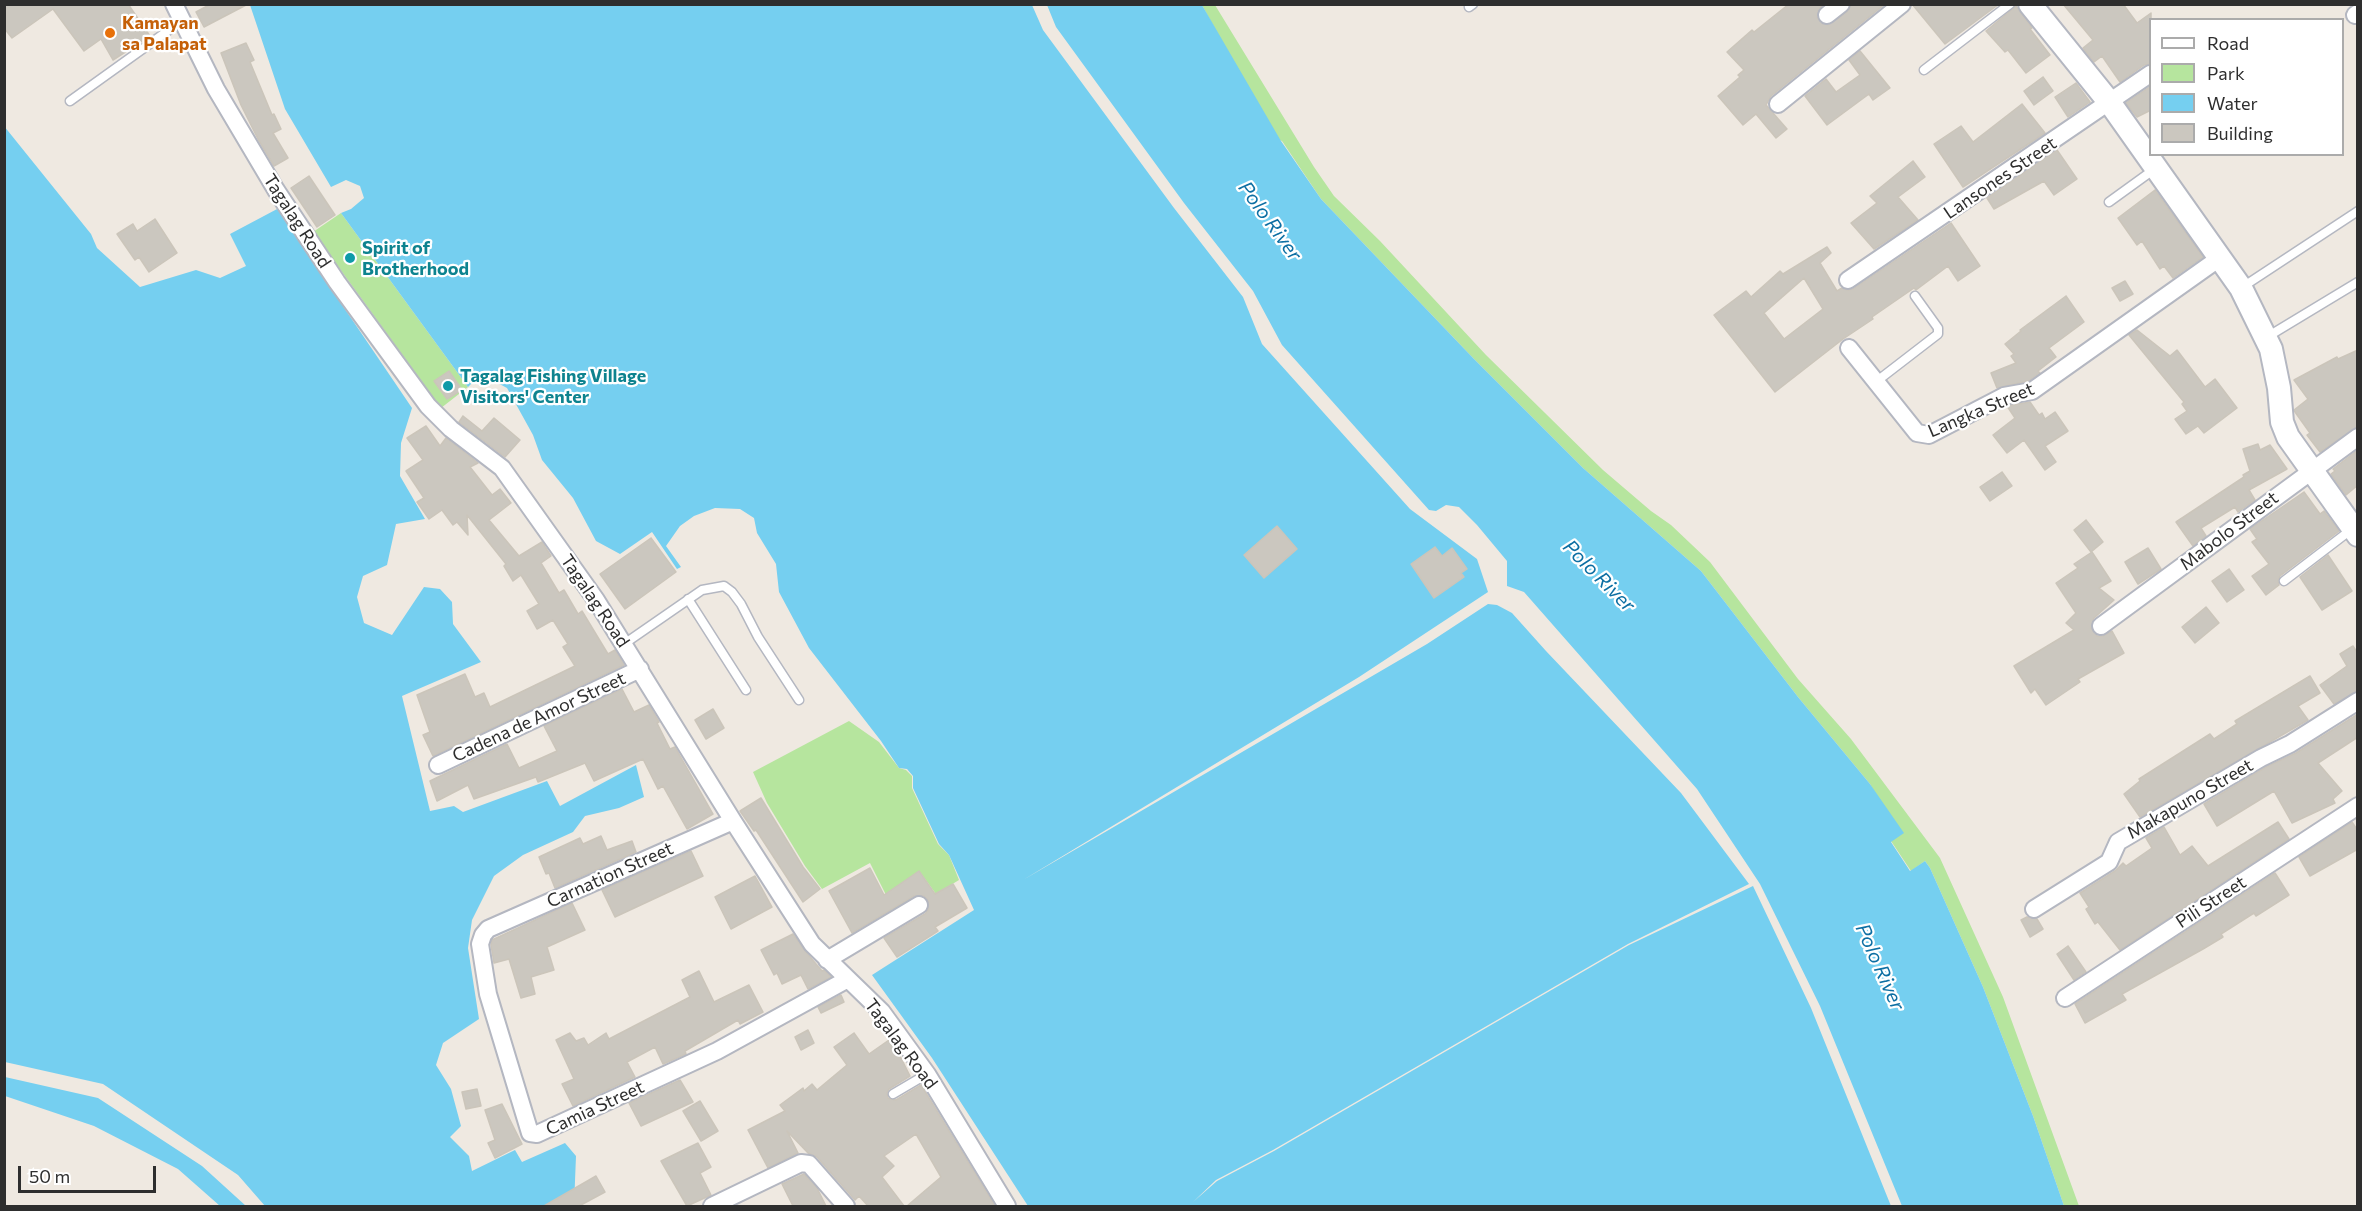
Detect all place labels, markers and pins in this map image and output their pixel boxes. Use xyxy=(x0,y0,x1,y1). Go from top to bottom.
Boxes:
place label: Kamayan sa Palapat xyxy=(122,12,207,54)
marker: Kamayan sa Palapat xyxy=(103,26,117,40)
place label: Spirit of Brotherhood xyxy=(362,237,469,280)
marker: Spirit of Brotherhood xyxy=(343,251,357,265)
place label: Tagalag Fishing Village Visitors' Center xyxy=(460,365,646,407)
marker: Tagalag Fishing Village Visitors' Center xyxy=(441,379,455,393)

